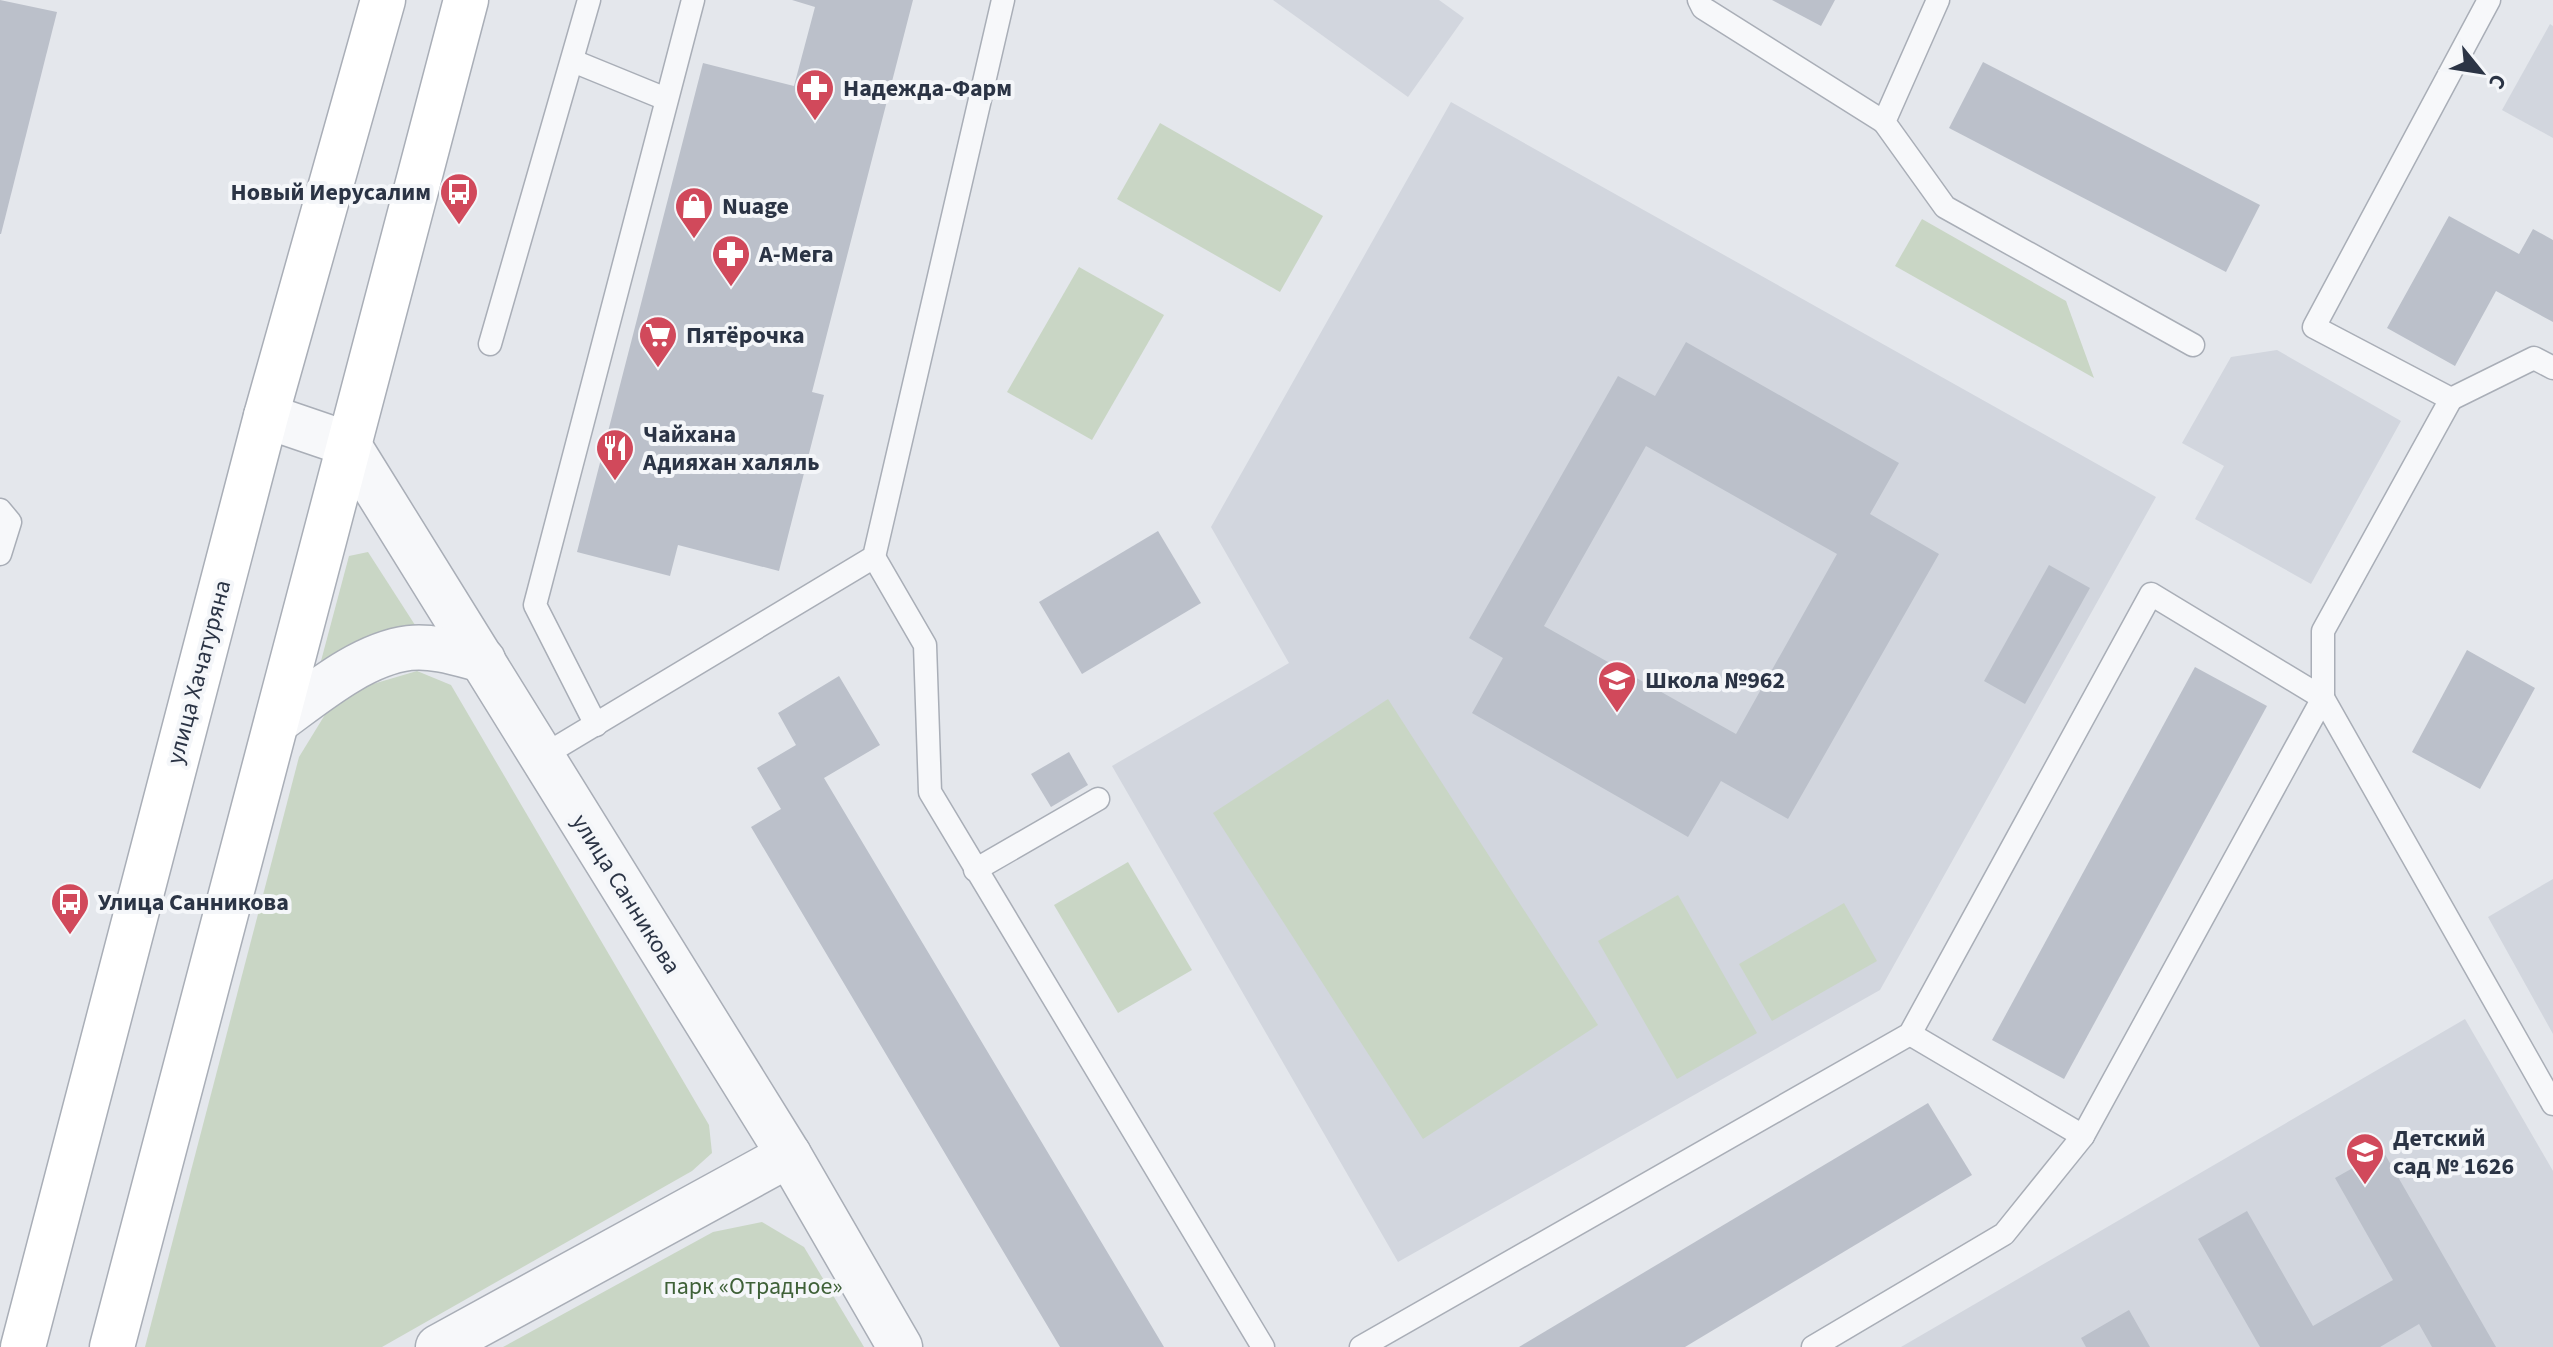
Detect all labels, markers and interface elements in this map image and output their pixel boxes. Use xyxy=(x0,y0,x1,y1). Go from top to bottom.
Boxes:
north arrow xyxy=(2441,32,2521,112)
pharmacy icon: Надежда-Фарм xyxy=(794,67,836,122)
text: С xyxy=(2480,68,2515,95)
place label: Надежда-Фарм xyxy=(843,71,1012,106)
bus stop icon: Новый Иерусалим xyxy=(438,171,480,226)
place label: Новый Иерусалим xyxy=(231,175,431,210)
shop icon: Nuage xyxy=(673,185,715,240)
place label: Nuage xyxy=(722,189,789,224)
pharmacy icon: А-Мега xyxy=(710,233,752,288)
place label: А-Мега xyxy=(758,237,834,272)
supermarket icon: Пятёрочка xyxy=(637,314,679,369)
place label: Пятёрочка xyxy=(686,318,805,353)
place label: Чайхана Адияхан халяль xyxy=(642,417,820,480)
restaurant icon: Чайхана Адияхан халяль xyxy=(594,427,636,482)
street label: улица Хачатуряна xyxy=(158,576,240,768)
school or university icon: Школа №962 xyxy=(1596,659,1638,714)
place label: Школа №962 xyxy=(1645,663,1785,698)
street label: улица Санникова xyxy=(563,807,689,981)
bus stop icon: Улица Санникова xyxy=(49,881,91,936)
place label: Улица Санникова xyxy=(98,885,289,920)
place label: Детский сад № 1626 xyxy=(2393,1121,2514,1184)
school or university icon: Детский сад № 1626 xyxy=(2344,1131,2386,1186)
park label: парк «Отрадное» xyxy=(663,1269,843,1304)

